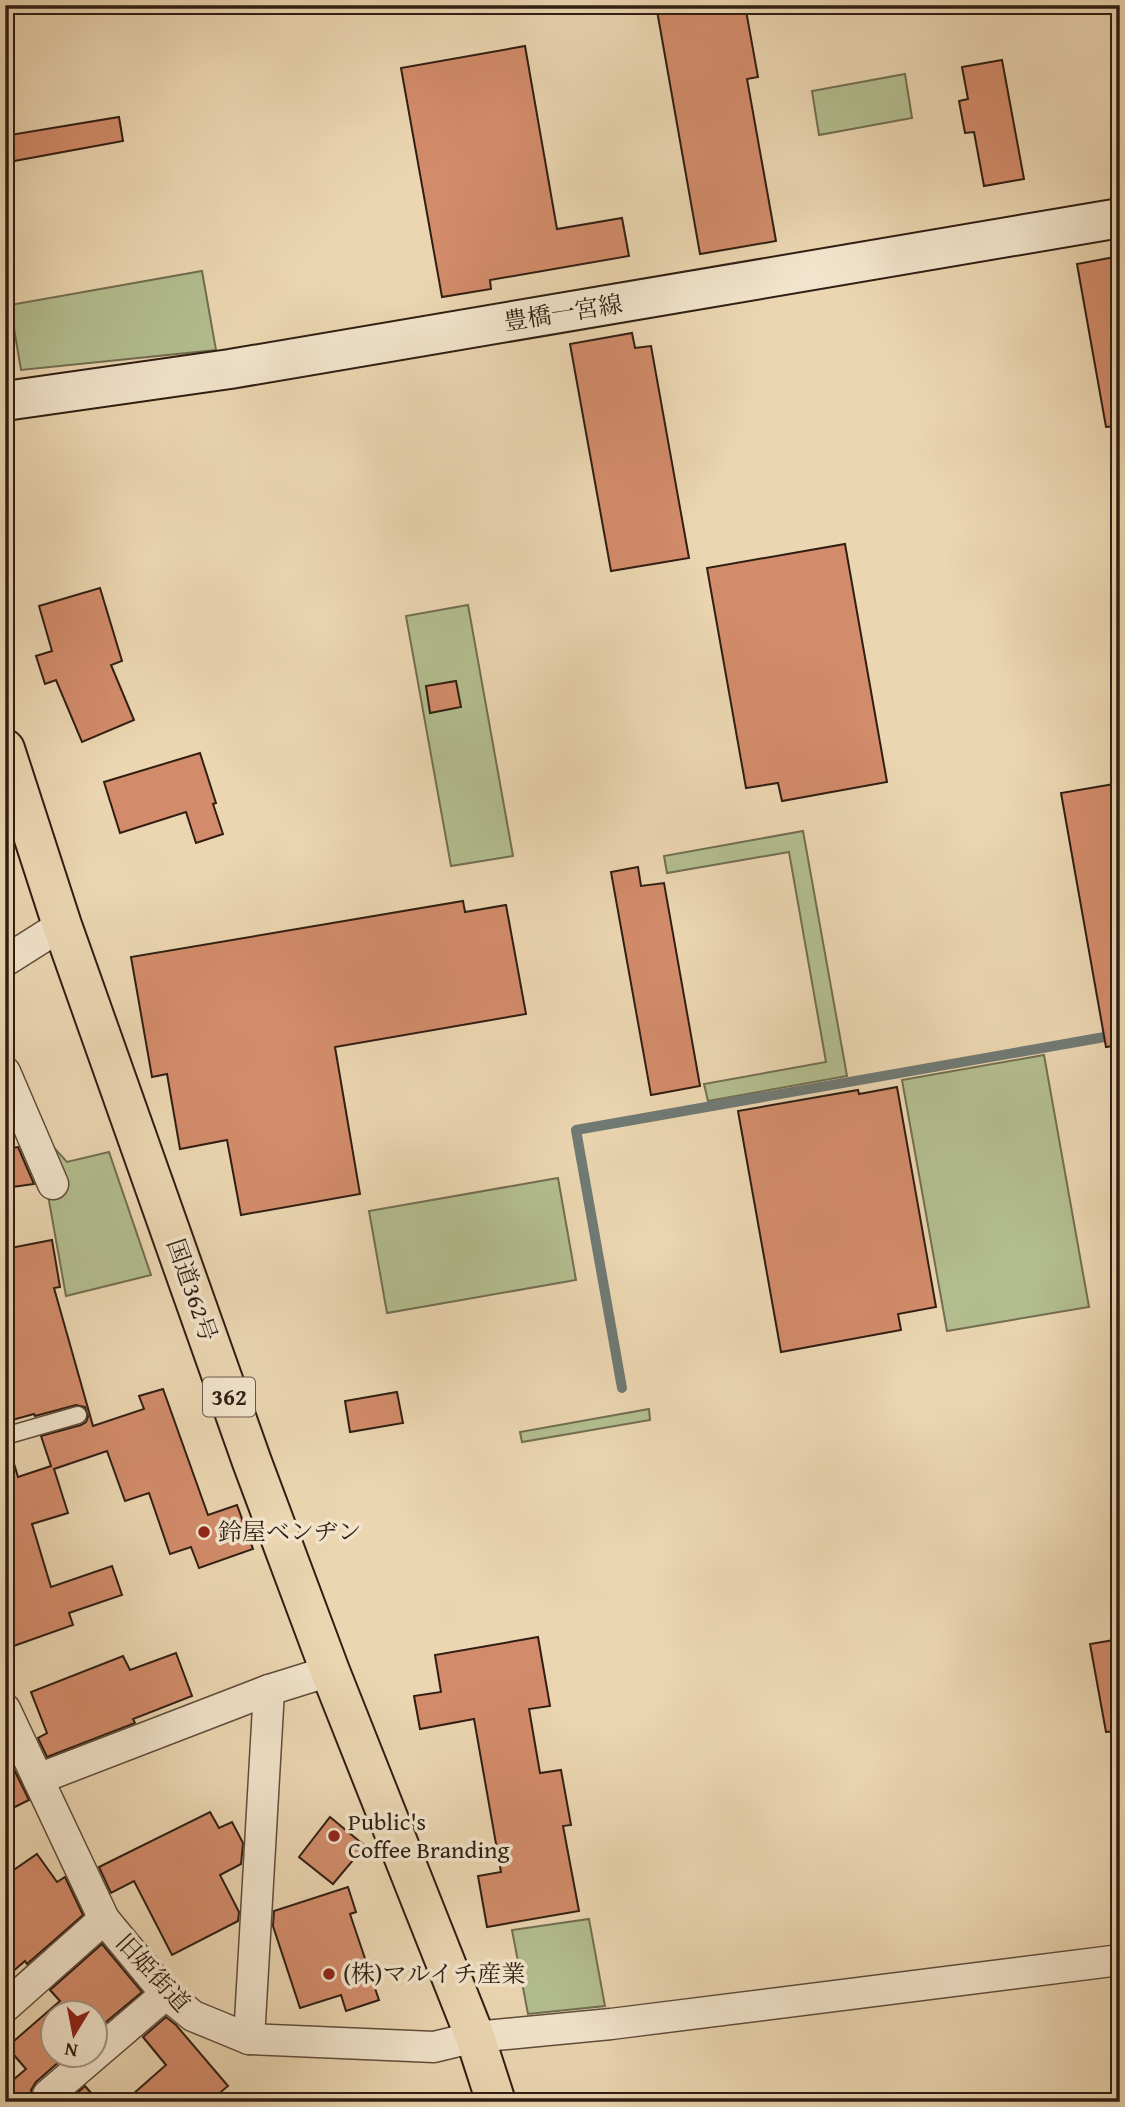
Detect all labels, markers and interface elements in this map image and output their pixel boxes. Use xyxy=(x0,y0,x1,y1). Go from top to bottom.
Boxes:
street label: 豊橋一宮線 xyxy=(501,286,625,339)
street label: 国道362号 xyxy=(159,1234,226,1346)
road number: 362 xyxy=(203,1378,255,1416)
place label: 鈴屋ベンヂン xyxy=(218,1514,362,1549)
marker: 鈴屋ベンヂン xyxy=(196,1524,212,1540)
place label: Public's Coffee Branding xyxy=(348,1804,510,1867)
marker: Public's Coffee Branding xyxy=(326,1828,342,1844)
street label: 旧姫街道 xyxy=(108,1926,199,2020)
place label: (株)マルイチ産業 xyxy=(343,1956,525,1991)
marker: (株)マルイチ産業 xyxy=(321,1966,337,1982)
north arrow xyxy=(38,1998,108,2068)
text: N xyxy=(62,2036,80,2066)

